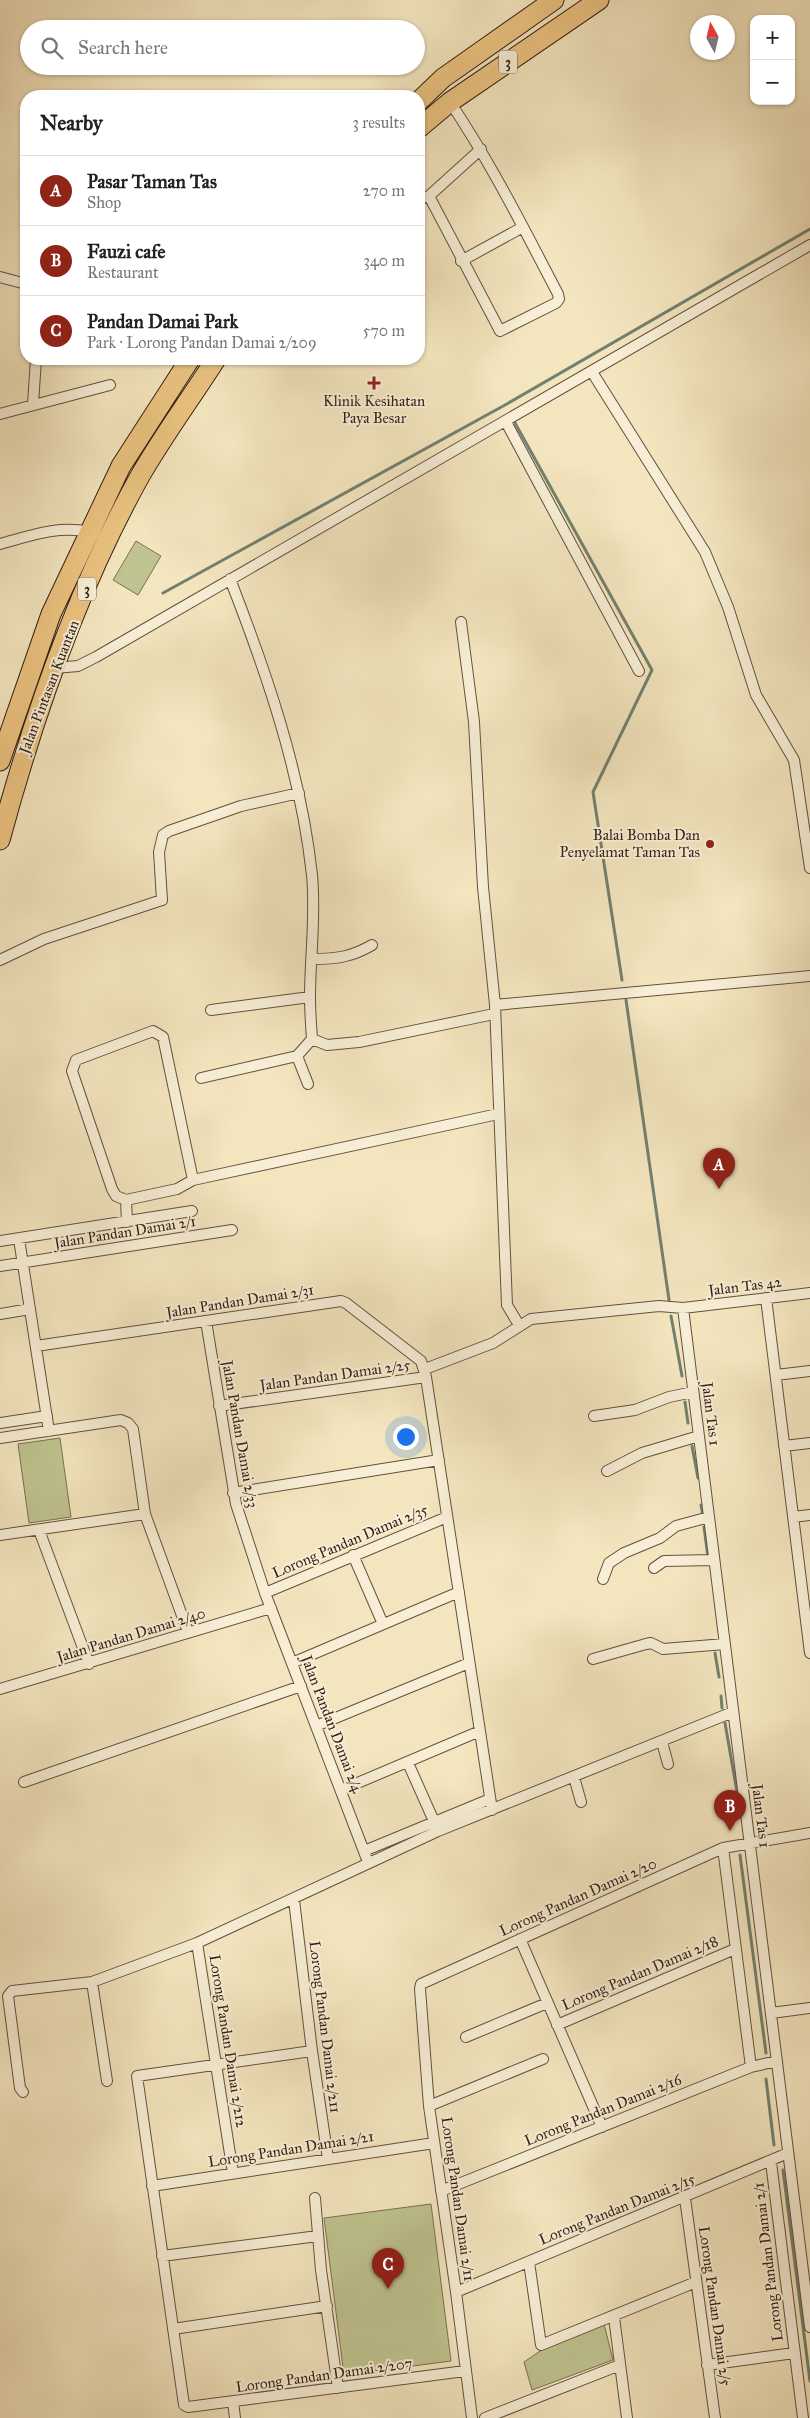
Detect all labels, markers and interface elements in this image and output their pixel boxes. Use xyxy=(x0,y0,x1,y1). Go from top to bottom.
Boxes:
north arrow xyxy=(690,15,735,60)
map controls xyxy=(750,15,795,105)
button: + xyxy=(750,15,795,60)
search box xyxy=(20,20,425,75)
icon: search xyxy=(38,34,66,62)
text: Search here xyxy=(78,36,168,59)
road number: 3 xyxy=(499,51,517,74)
button: − xyxy=(750,60,795,105)
text: Nearby xyxy=(40,110,103,136)
text: 3 results xyxy=(352,113,405,132)
text: Pasar Taman Tas xyxy=(87,170,217,193)
text: A xyxy=(51,181,61,200)
text: 270 m xyxy=(363,181,405,200)
text: Shop xyxy=(87,193,121,212)
text: Fauzi cafe xyxy=(87,240,165,263)
text: B xyxy=(51,251,61,270)
text: 340 m xyxy=(363,251,405,270)
text: Restaurant xyxy=(87,263,159,282)
text: Pandan Damai Park xyxy=(87,310,238,333)
text: C xyxy=(51,321,61,340)
text: 570 m xyxy=(363,321,405,340)
text: Park · Lorong Pandan Damai 2/209 xyxy=(87,333,317,352)
marker: Klinik Kesihatan Paya Besar xyxy=(367,376,381,390)
place label: Klinik Kesihatan Paya Besar xyxy=(323,392,425,427)
road number: 3 xyxy=(78,578,96,600)
street label: Jalan Pintasan Kuantan xyxy=(14,618,84,759)
place label: Balai Bomba Dan Penyelamat Taman Tas xyxy=(560,826,700,861)
marker: Balai Bomba Dan Penyelamat Taman Tas xyxy=(704,838,716,850)
pin: A xyxy=(703,1148,735,1189)
street label: Jalan Pandan Damai 2/1 xyxy=(51,1212,198,1253)
street label: Jalan Tas 42 xyxy=(705,1272,784,1301)
street label: Jalan Pandan Damai 2/31 xyxy=(163,1280,316,1323)
street label: Jalan Pandan Damai 2/25 xyxy=(257,1356,412,1396)
street label: Jalan Pandan Damai 2/33 xyxy=(217,1357,262,1509)
street label: Jalan Tas 1 xyxy=(697,1379,724,1447)
your location xyxy=(393,1424,419,1450)
street label: Lorong Pandan Damai 2/35 xyxy=(270,1500,430,1582)
street label: Jalan Pandan Damai 2/40 xyxy=(53,1604,208,1668)
street label: Jalan Pandan Damai 2/4 xyxy=(296,1651,367,1796)
street label: Jalan Tas 1 xyxy=(747,1781,774,1849)
pin: B xyxy=(714,1790,746,1831)
street label: Lorong Pandan Damai 2/20 xyxy=(497,1854,659,1940)
street label: Lorong Pandan Damai 2/18 xyxy=(559,1932,721,2014)
street label: Lorong Pandan Damai 2/211 xyxy=(306,1940,345,2114)
street label: Lorong Pandan Damai 2/212 xyxy=(205,1953,251,2129)
street label: Lorong Pandan Damai 2/16 xyxy=(522,2070,685,2150)
street label: Lorong Pandan Damai 2/11 xyxy=(438,2116,478,2283)
street label: Lorong Pandan Damai 2/21 xyxy=(207,2127,375,2171)
street label: Lorong Pandan Damai 2/15 xyxy=(536,2169,698,2249)
street label: Lorong Pandan Damai 2/1 xyxy=(749,2181,787,2343)
street label: Lorong Pandan Damai 2/5 xyxy=(695,2225,735,2387)
pin: C xyxy=(372,2248,404,2289)
street label: Lorong Pandan Damai 2/207 xyxy=(234,2354,414,2396)

